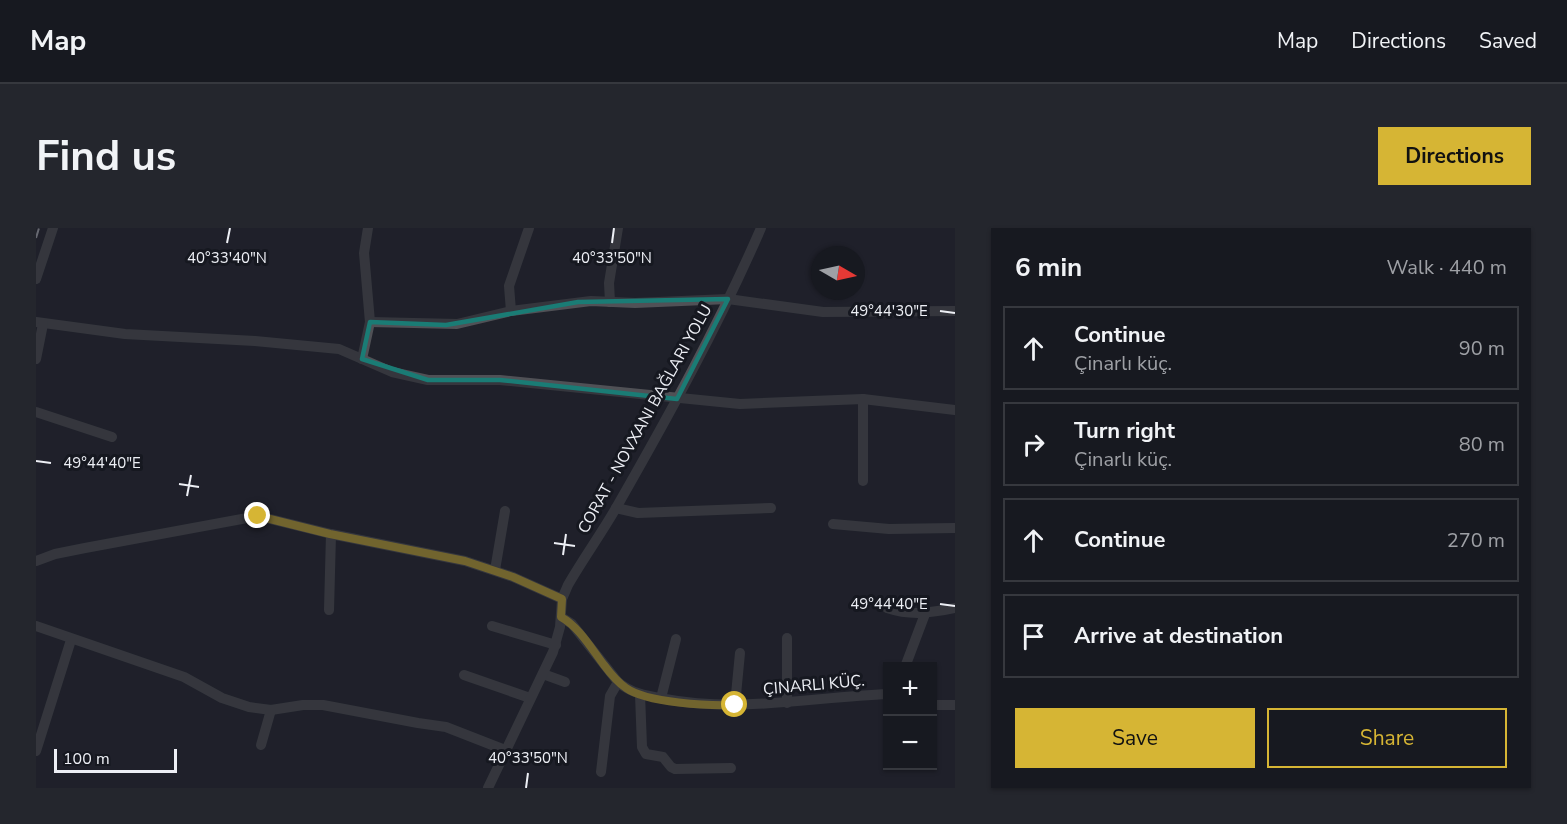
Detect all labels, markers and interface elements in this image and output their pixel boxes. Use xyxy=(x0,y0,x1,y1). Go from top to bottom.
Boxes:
text: Map xyxy=(30,22,86,60)
text: Map xyxy=(1277,27,1318,55)
text: Directions xyxy=(1351,27,1446,55)
text: Saved xyxy=(1479,27,1537,55)
button: Directions xyxy=(1378,127,1531,185)
text: Find us xyxy=(36,128,176,185)
north arrow xyxy=(811,246,865,300)
text: 40°33'40"N xyxy=(187,248,267,268)
text: 40°33'50"N xyxy=(572,248,652,268)
text: 6 min xyxy=(1015,250,1082,285)
text: Walk · 440 m xyxy=(1387,254,1507,281)
street label: CORAT - NOVXANI BAĞLARI YOLU xyxy=(573,301,717,537)
text: 49°44'30"E xyxy=(850,301,928,321)
text: Continue xyxy=(1074,320,1165,350)
icon: ahead xyxy=(1017,332,1050,365)
text: 90 m xyxy=(1459,335,1505,362)
text: Çinarlı küç. xyxy=(1074,350,1172,377)
text: Turn right xyxy=(1074,416,1175,446)
icon: right xyxy=(1017,428,1050,461)
text: 80 m xyxy=(1459,431,1505,458)
text: Çinarlı küç. xyxy=(1074,446,1172,473)
text: 49°44'40"E xyxy=(63,453,141,473)
route end xyxy=(244,502,270,528)
icon: ahead xyxy=(1017,524,1050,557)
text: Continue xyxy=(1074,525,1165,555)
text: 270 m xyxy=(1447,527,1505,554)
text: 49°44'40"E xyxy=(850,594,928,614)
icon: arrive xyxy=(1017,620,1050,653)
text: Arrive at destination xyxy=(1074,621,1283,651)
map controls xyxy=(883,662,937,770)
button: + xyxy=(883,662,937,716)
street label: ÇINARLI KÜÇ. xyxy=(762,670,866,700)
route start xyxy=(721,691,747,717)
button: Save xyxy=(1015,708,1255,768)
button: Share xyxy=(1267,708,1507,768)
button: − xyxy=(883,716,937,770)
scale bar xyxy=(54,746,177,774)
text: 100 m xyxy=(63,748,110,770)
text: 40°33'50"N xyxy=(488,748,568,768)

